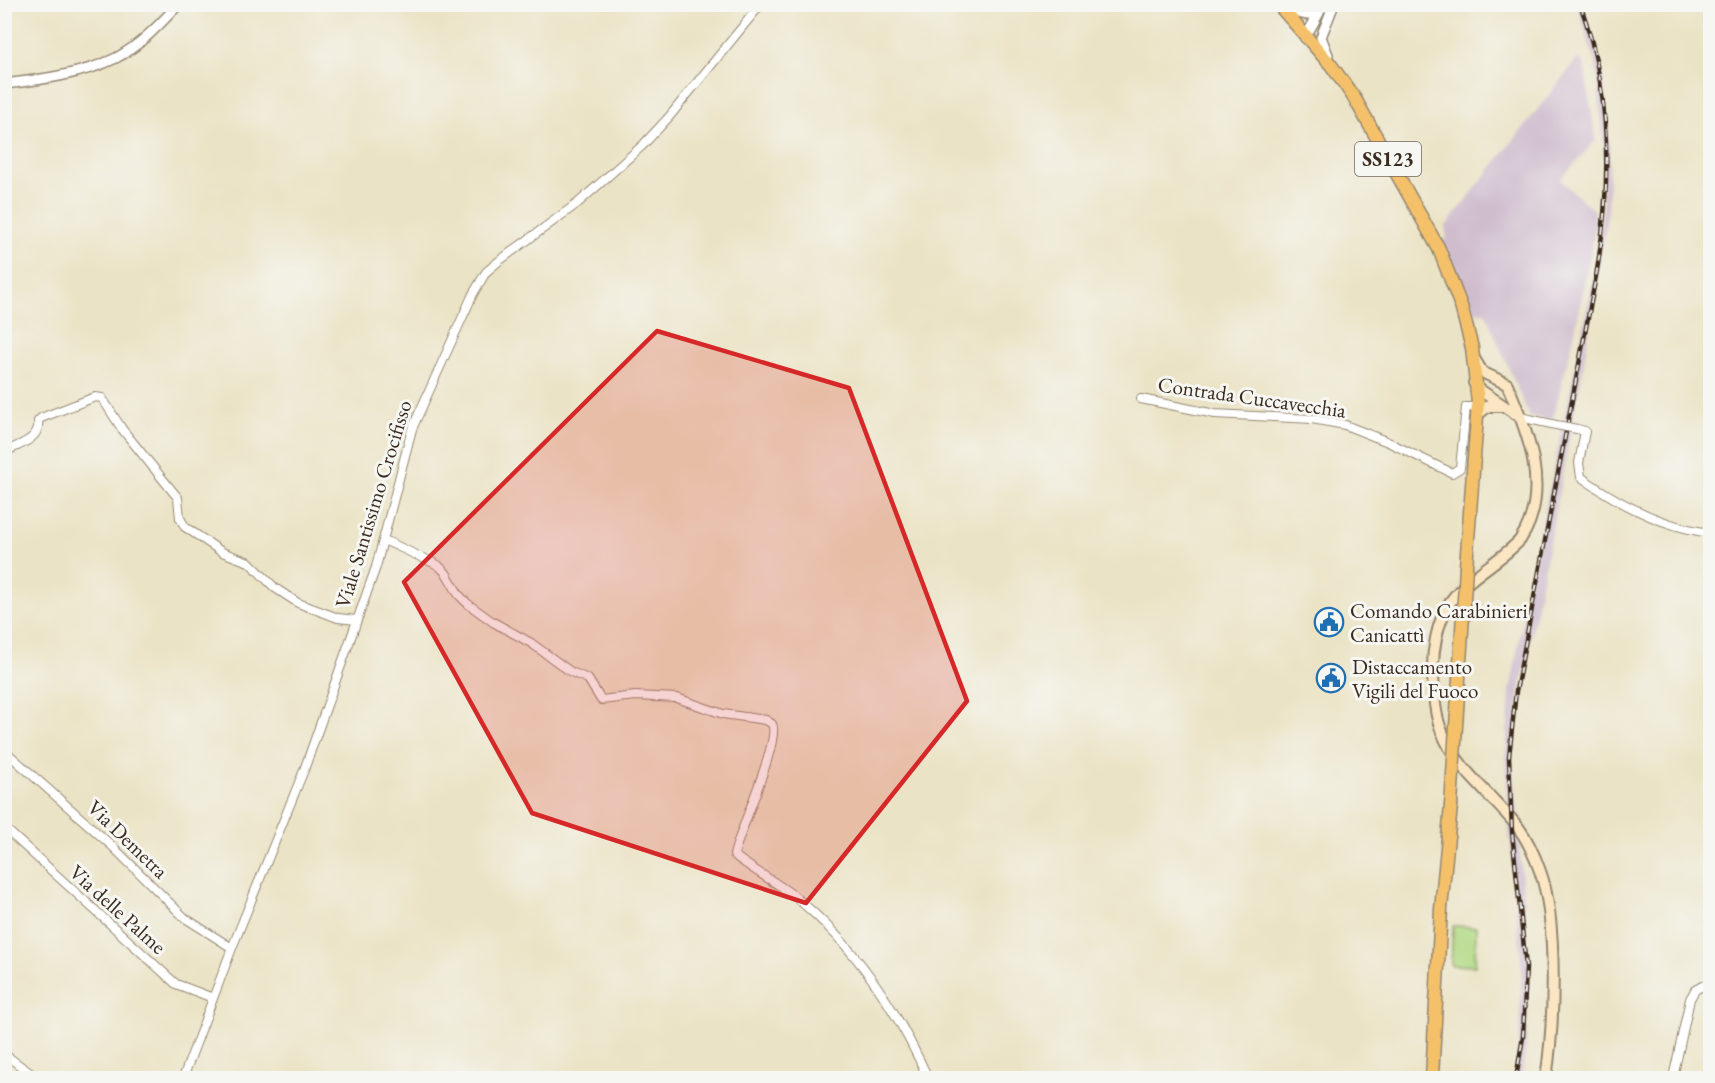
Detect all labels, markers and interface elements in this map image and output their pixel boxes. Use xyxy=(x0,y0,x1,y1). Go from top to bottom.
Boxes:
road number: SS123 xyxy=(1355,142,1421,176)
street label: Contrada Cuccavecchia xyxy=(1156,370,1348,424)
street label: Viale Santissimo Crocifisso xyxy=(328,397,418,611)
place label: Comando Carabinieri Canicattì xyxy=(1350,597,1528,648)
public building icon: Comando Carabinieri Canicattì xyxy=(1313,606,1345,638)
place label: Distaccamento Vigili del Fuoco xyxy=(1352,653,1478,704)
public building icon: Distaccamento Vigili del Fuoco xyxy=(1315,662,1347,694)
street label: Via Demetra xyxy=(82,794,174,885)
street label: Via delle Palme xyxy=(64,858,172,960)

